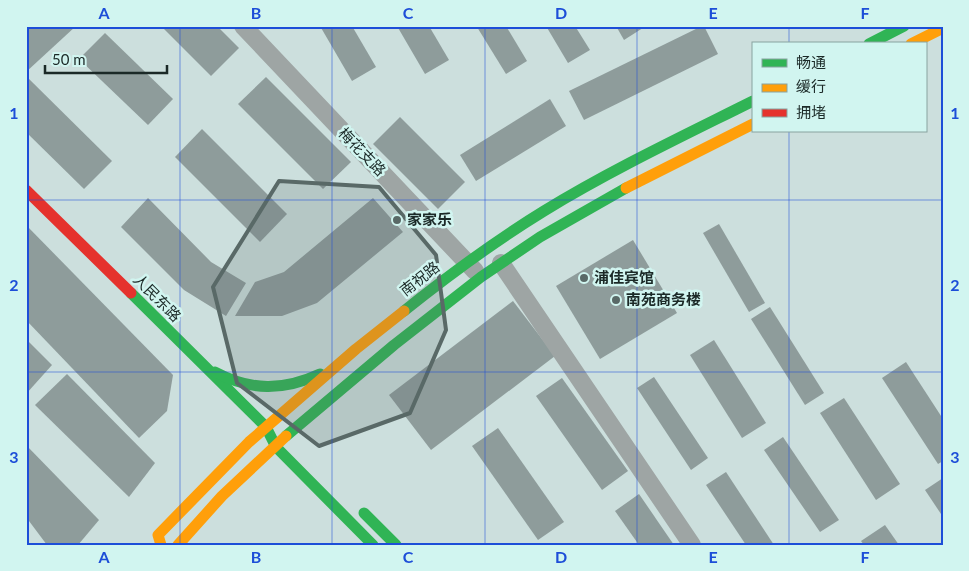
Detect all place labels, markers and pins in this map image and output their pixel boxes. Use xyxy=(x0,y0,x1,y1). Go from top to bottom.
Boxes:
place label: 家家乐 xyxy=(407,210,452,228)
marker: 家家乐 xyxy=(391,214,403,226)
place label: 浦佳宾馆 xyxy=(594,268,654,286)
marker: 浦佳宾馆 xyxy=(578,272,590,284)
place label: 南苑商务楼 xyxy=(626,290,701,308)
marker: 南苑商务楼 xyxy=(610,294,622,306)

